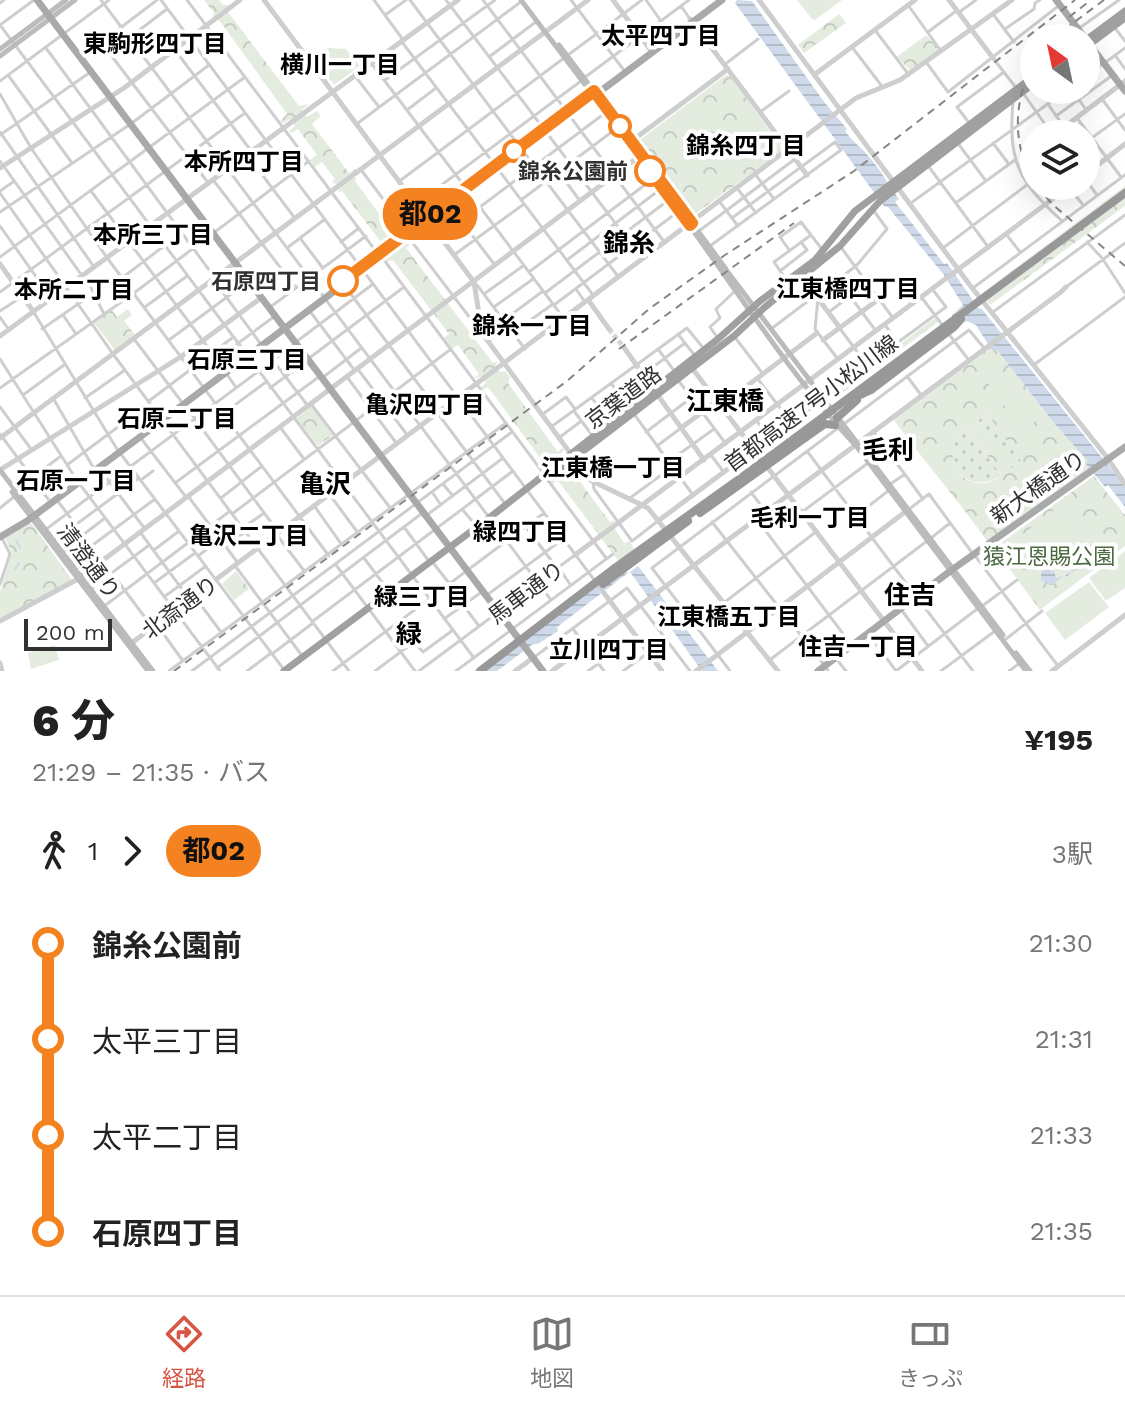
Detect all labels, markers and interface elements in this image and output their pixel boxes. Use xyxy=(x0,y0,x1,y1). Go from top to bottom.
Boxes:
district label: 太平四丁目 xyxy=(601,22,721,50)
north arrow xyxy=(1020,24,1100,104)
map controls xyxy=(1020,24,1100,200)
district label: 東駒形四丁目 xyxy=(83,30,227,58)
district label: 横川一丁目 xyxy=(280,51,400,79)
unlabelled marker xyxy=(609,115,631,137)
button: layers xyxy=(1020,120,1100,200)
district label: 錦糸四丁目 xyxy=(686,132,806,160)
unlabelled marker xyxy=(503,140,525,162)
district label: 本所四丁目 xyxy=(184,148,304,176)
marker: 錦糸公園前 xyxy=(635,156,665,186)
place label: 錦糸公園前 xyxy=(518,159,628,184)
line badge: 都02 xyxy=(384,188,476,240)
text: 都02 xyxy=(399,197,461,230)
district label: 本所三丁目 xyxy=(93,221,213,249)
district label: 錦糸 xyxy=(603,228,655,258)
marker: 石原四丁目 xyxy=(328,266,358,296)
place label: 石原四丁目 xyxy=(211,269,321,294)
district label: 江東橋四丁目 xyxy=(776,275,920,303)
district label: 本所二丁目 xyxy=(14,276,134,304)
district label: 錦糸一丁目 xyxy=(472,312,592,340)
street label: 首都高速7号小松川線 xyxy=(720,330,903,477)
district label: 石原三丁目 xyxy=(187,346,307,374)
street label: 京葉道路 xyxy=(581,361,666,434)
district label: 江東橋 xyxy=(686,386,764,416)
district label: 亀沢四丁目 xyxy=(365,391,485,419)
district label: 石原二丁目 xyxy=(117,405,237,433)
district label: 毛利 xyxy=(862,435,914,465)
street label: 新大橋通り xyxy=(986,446,1091,529)
district label: 江東橋一丁目 xyxy=(541,454,685,482)
district label: 石原一丁目 xyxy=(16,467,136,495)
district label: 亀沢 xyxy=(299,469,351,499)
district label: 毛利一丁目 xyxy=(750,504,870,532)
district label: 緑四丁目 xyxy=(473,518,569,546)
street label: 清澄通り xyxy=(52,519,125,604)
district label: 亀沢二丁目 xyxy=(189,522,309,550)
park label: 猿江恩賜公園 xyxy=(983,544,1115,569)
street label: 馬車通り xyxy=(484,556,569,629)
street label: 北斎通り xyxy=(138,571,223,644)
district label: 住吉 xyxy=(884,580,936,610)
district label: 緑三丁目 xyxy=(374,583,470,611)
district label: 江東橋五丁目 xyxy=(657,603,801,631)
scale bar xyxy=(24,615,112,651)
district label: 緑 xyxy=(396,619,422,649)
text: 200 m xyxy=(36,620,105,645)
district label: 住吉一丁目 xyxy=(798,633,918,661)
district label: 立川四丁目 xyxy=(549,636,669,664)
text: 6 分 xyxy=(32,695,115,747)
text: ¥195 xyxy=(1024,722,1093,757)
text: 21:29 – 21:35 · バス xyxy=(32,757,270,787)
icon: walk xyxy=(32,829,76,873)
icon: forward xyxy=(110,829,154,873)
text: 都02 xyxy=(182,834,245,867)
text: 1 xyxy=(88,836,98,866)
text: 3駅 xyxy=(1052,839,1093,869)
text: 錦糸公園前 xyxy=(92,928,242,963)
text: 21:30 xyxy=(1029,928,1093,958)
text: 太平三丁目 xyxy=(92,1024,242,1059)
text: 21:31 xyxy=(1035,1024,1093,1054)
text: 太平二丁目 xyxy=(92,1120,242,1155)
text: 21:33 xyxy=(1030,1120,1093,1150)
text: 石原四丁目 xyxy=(92,1216,242,1251)
text: 21:35 xyxy=(1030,1216,1093,1246)
tab: 経路 xyxy=(162,1312,206,1392)
tab: 地図 xyxy=(530,1312,574,1392)
tab: きっぷ xyxy=(898,1312,963,1392)

